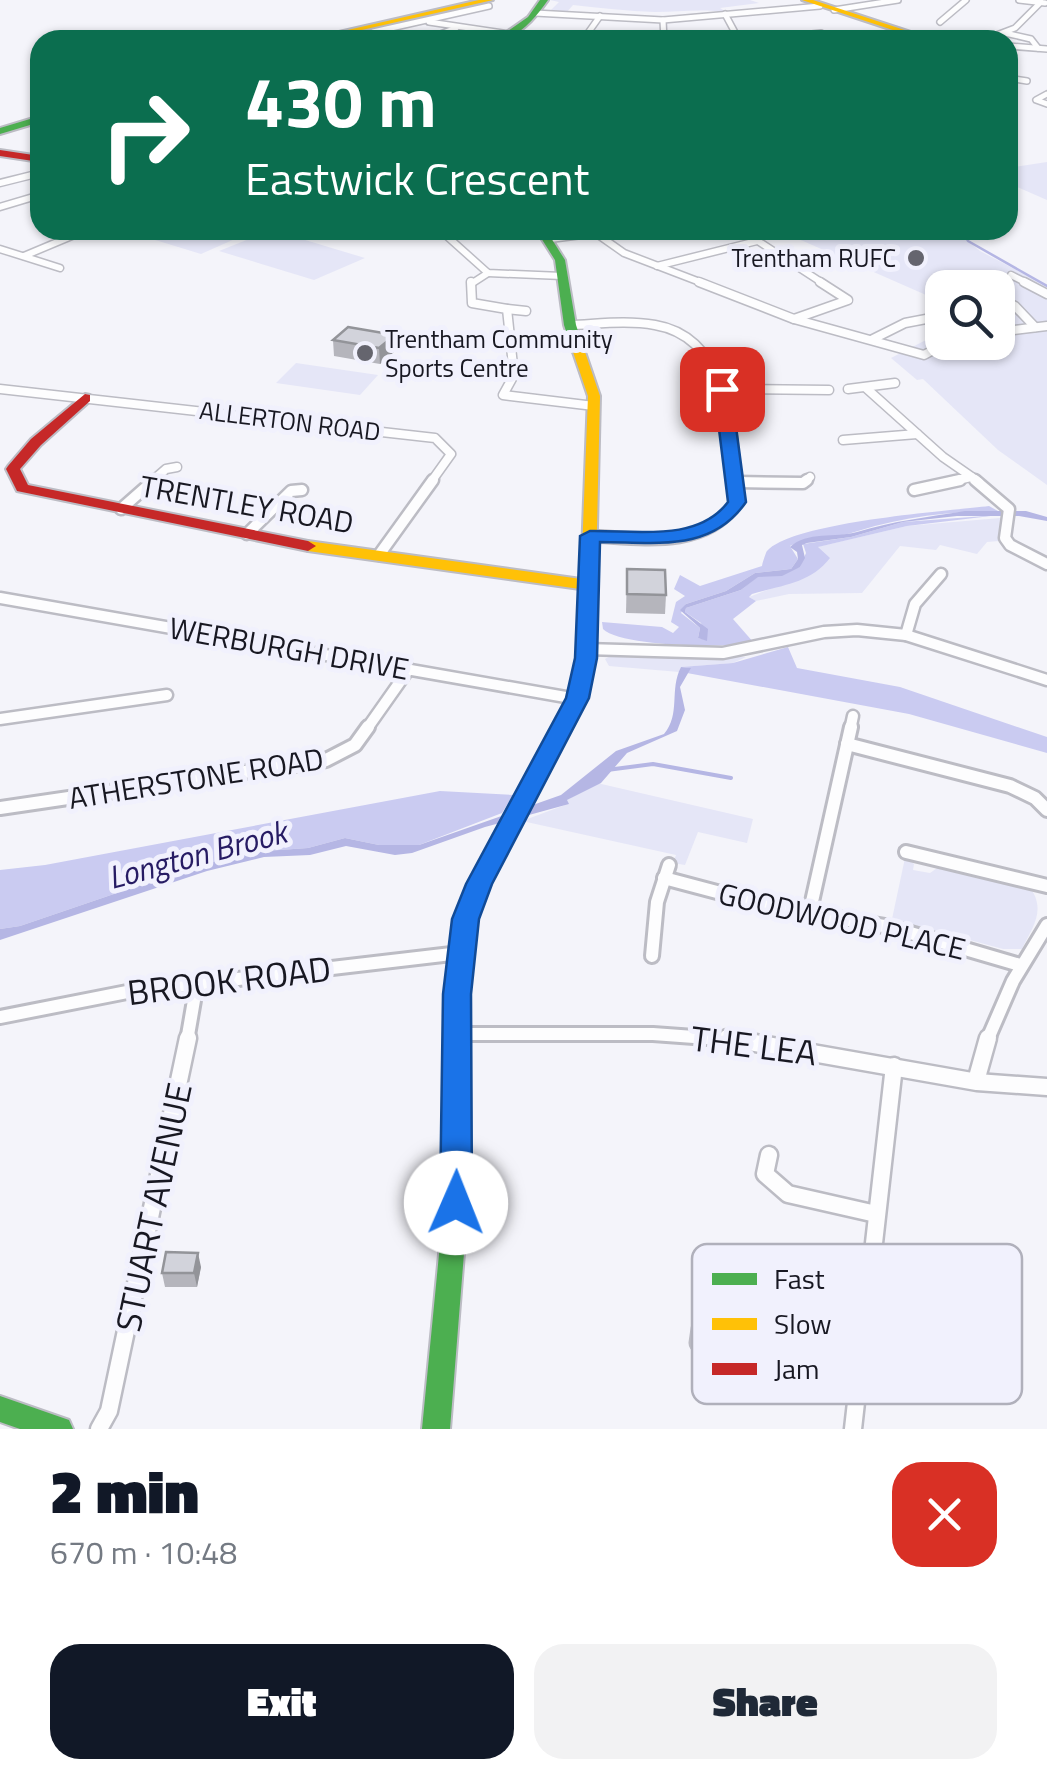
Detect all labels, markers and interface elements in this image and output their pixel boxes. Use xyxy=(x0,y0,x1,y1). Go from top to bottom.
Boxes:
text: 430 m xyxy=(245,48,437,154)
icon: right xyxy=(80,70,210,200)
text: Eastwick Crescent xyxy=(245,144,589,212)
place label: Trentham RUFC xyxy=(731,239,896,277)
marker: Trentham RUFC xyxy=(905,247,927,269)
map controls xyxy=(925,270,1015,360)
button: search xyxy=(925,270,1015,360)
place label: Trentham Community Sports Centre xyxy=(385,320,613,387)
marker: Trentham Community Sports Centre xyxy=(354,342,376,364)
pin xyxy=(680,347,765,432)
icon: arrive xyxy=(695,362,750,417)
street label: ALLERTON ROAD xyxy=(197,391,383,451)
street label: TRENTLEY ROAD xyxy=(137,463,357,545)
street label: WERBURGH DRIVE xyxy=(166,604,412,692)
street label: ATHERSTONE ROAD xyxy=(65,735,327,821)
water label: Longton Brook xyxy=(102,806,295,901)
street label: GOODWOOD PLACE xyxy=(714,870,970,972)
street label: BROOK ROAD xyxy=(124,941,334,1019)
street label: THE LEA xyxy=(688,1011,820,1079)
street label: STUART AVENUE xyxy=(100,1078,206,1336)
position arrow xyxy=(404,1151,508,1255)
legend xyxy=(692,1244,1022,1404)
text: Fast xyxy=(774,1257,825,1300)
text: Slow xyxy=(774,1302,832,1345)
text: Jam xyxy=(774,1347,820,1390)
text: 2 min xyxy=(50,1445,199,1536)
button: close xyxy=(892,1462,997,1567)
text: 670 m · 10:48 xyxy=(50,1528,237,1576)
button: Exit xyxy=(50,1644,514,1759)
button: Share xyxy=(534,1644,997,1759)

